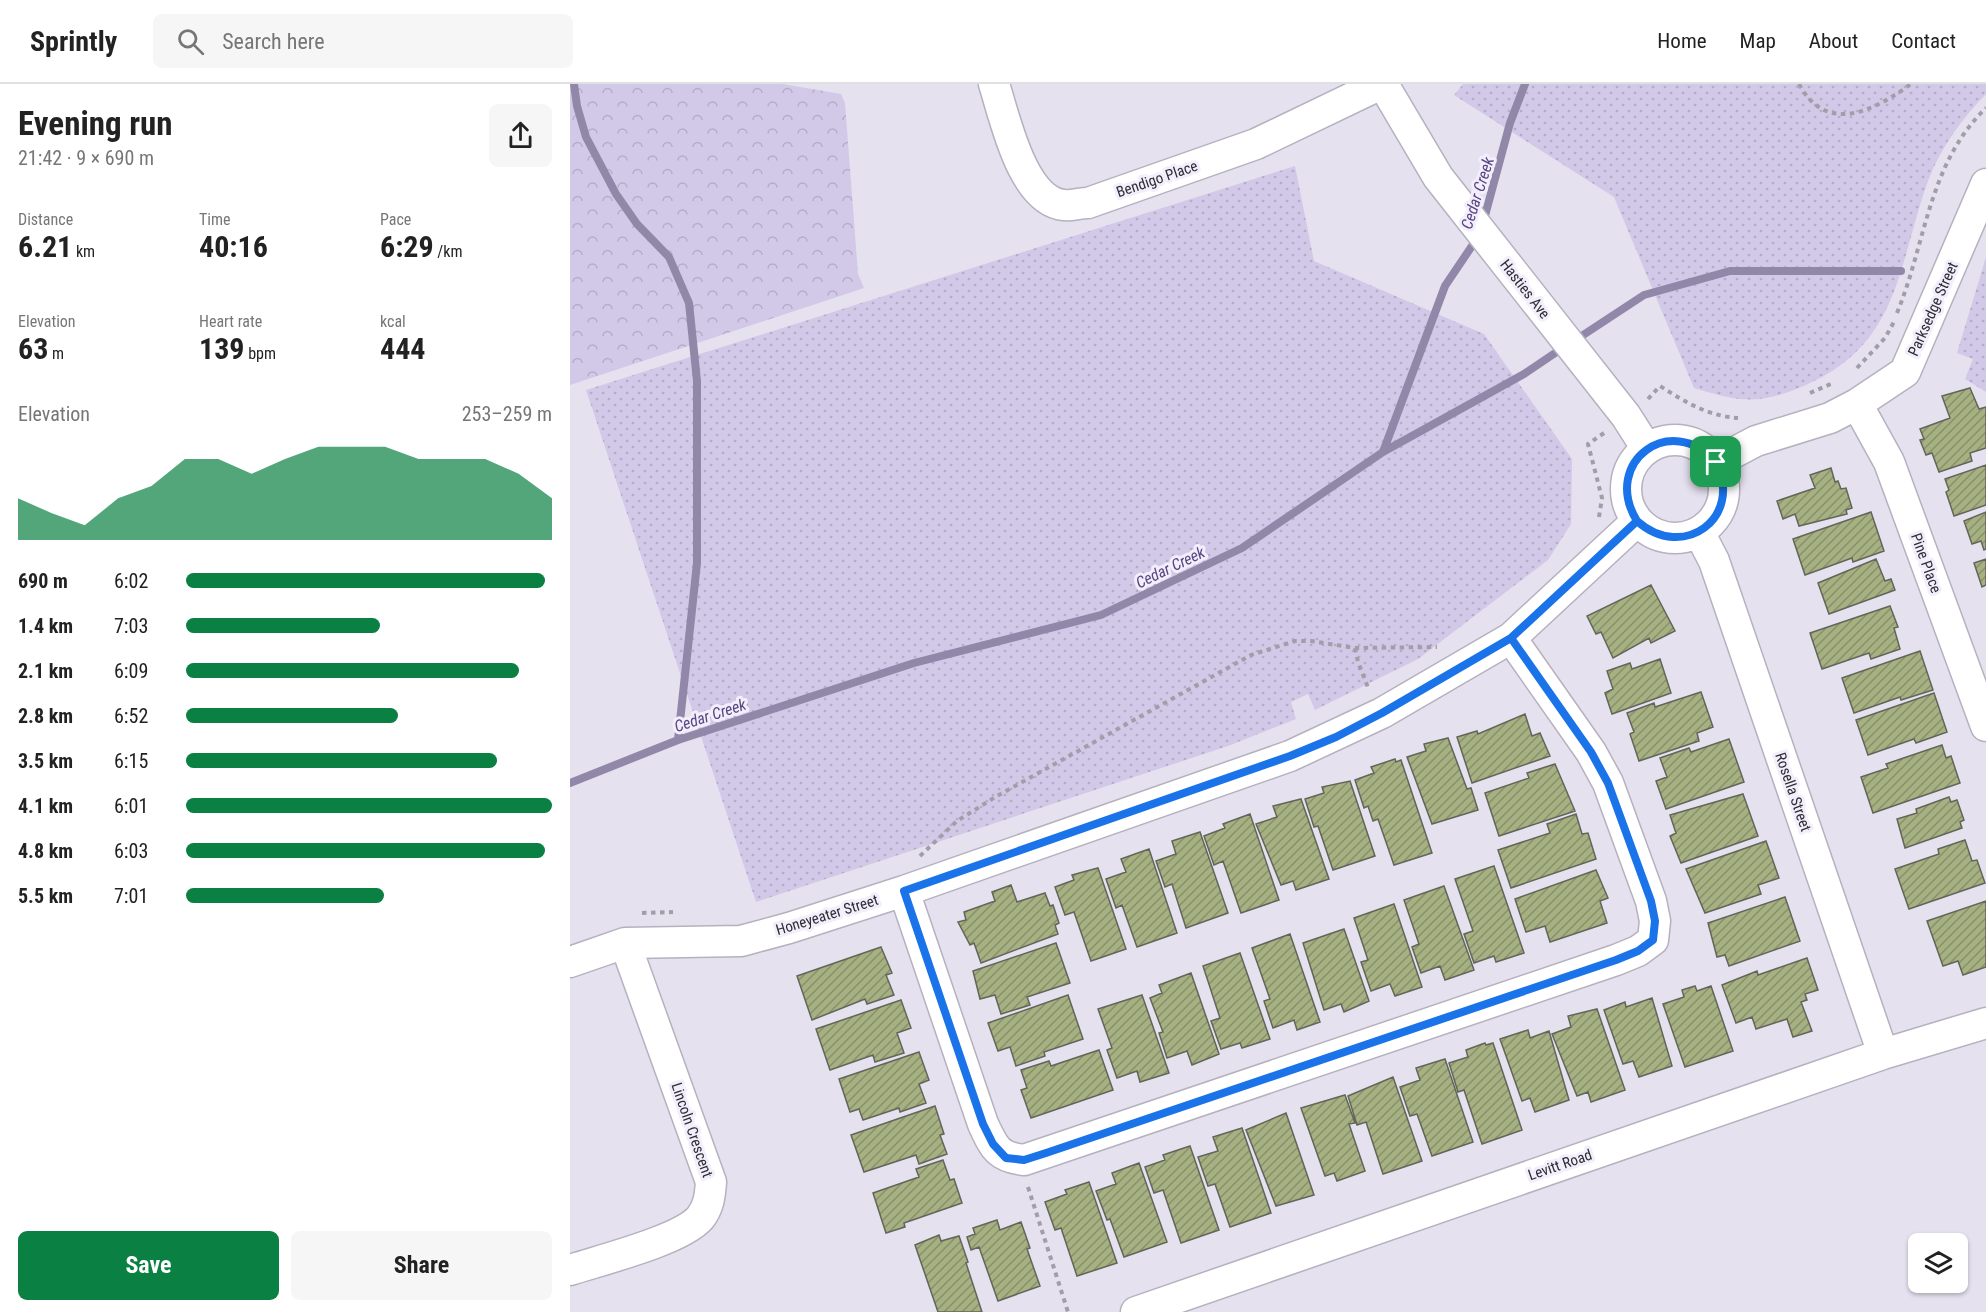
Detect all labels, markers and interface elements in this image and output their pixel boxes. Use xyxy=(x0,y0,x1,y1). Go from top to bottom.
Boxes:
search box xyxy=(153,14,573,68)
text: Sprintly xyxy=(30,25,117,58)
icon: search xyxy=(174,25,207,58)
text: Search here xyxy=(222,29,325,54)
text: Home xyxy=(1657,29,1707,53)
text: Map xyxy=(1740,29,1776,53)
text: About xyxy=(1809,29,1858,53)
text: Contact xyxy=(1891,29,1956,53)
text: Evening run xyxy=(18,104,173,143)
button: share xyxy=(489,104,552,167)
text: 21:42 · 9 × 690 m xyxy=(18,146,154,170)
water label: Cedar Creek xyxy=(1457,154,1498,232)
street label: Bendigo Place xyxy=(1114,157,1200,201)
text: Distance xyxy=(18,210,73,229)
text: Time xyxy=(199,210,231,229)
text: Pace xyxy=(380,210,411,229)
text: 6.21 xyxy=(18,229,72,264)
text: 40:16 xyxy=(199,229,268,264)
text: 6:29 xyxy=(380,229,434,264)
text: km xyxy=(72,242,95,261)
text: /km xyxy=(434,242,463,261)
street label: Hasties Ave xyxy=(1496,256,1554,322)
street label: Parksedge Street xyxy=(1904,259,1962,359)
text: Elevation xyxy=(18,312,76,331)
text: Heart rate xyxy=(199,312,262,331)
text: kcal xyxy=(380,312,406,331)
text: 63 xyxy=(18,331,48,366)
text: 139 xyxy=(199,331,244,366)
text: 444 xyxy=(380,331,425,366)
text: m xyxy=(48,344,64,363)
text: bpm xyxy=(244,344,276,363)
text: Elevation xyxy=(18,402,90,426)
text: 253–259 m xyxy=(462,402,552,426)
pin xyxy=(1690,436,1741,487)
icon: arrive xyxy=(1699,445,1732,478)
street label: Pine Place xyxy=(1907,531,1945,595)
water label: Cedar Creek xyxy=(1133,542,1209,592)
text: 690 m xyxy=(18,569,68,593)
text: 6:02 xyxy=(114,569,148,593)
text: 1.4 km xyxy=(18,614,73,638)
text: 7:03 xyxy=(114,614,148,638)
text: 2.1 km xyxy=(18,659,73,683)
text: 6:09 xyxy=(114,659,148,683)
water label: Cedar Creek xyxy=(672,695,749,736)
text: 2.8 km xyxy=(18,704,73,728)
text: 6:52 xyxy=(114,704,148,728)
text: 3.5 km xyxy=(18,749,73,773)
text: 6:15 xyxy=(114,749,148,773)
street label: Rosella Street xyxy=(1771,750,1815,834)
text: 4.1 km xyxy=(18,794,73,818)
text: 6:01 xyxy=(114,794,148,818)
text: 4.8 km xyxy=(18,839,73,863)
text: 6:03 xyxy=(114,839,148,863)
text: 5.5 km xyxy=(18,884,73,908)
text: 7:01 xyxy=(114,884,148,908)
street label: Honeyeater Street xyxy=(774,891,880,939)
street label: Lincoln Crescent xyxy=(667,1080,717,1180)
street label: Levitt Road xyxy=(1526,1146,1594,1184)
button: Save xyxy=(18,1231,279,1300)
button: Share xyxy=(291,1231,552,1300)
map controls xyxy=(1908,1233,1968,1293)
button: layers xyxy=(1908,1233,1968,1293)

